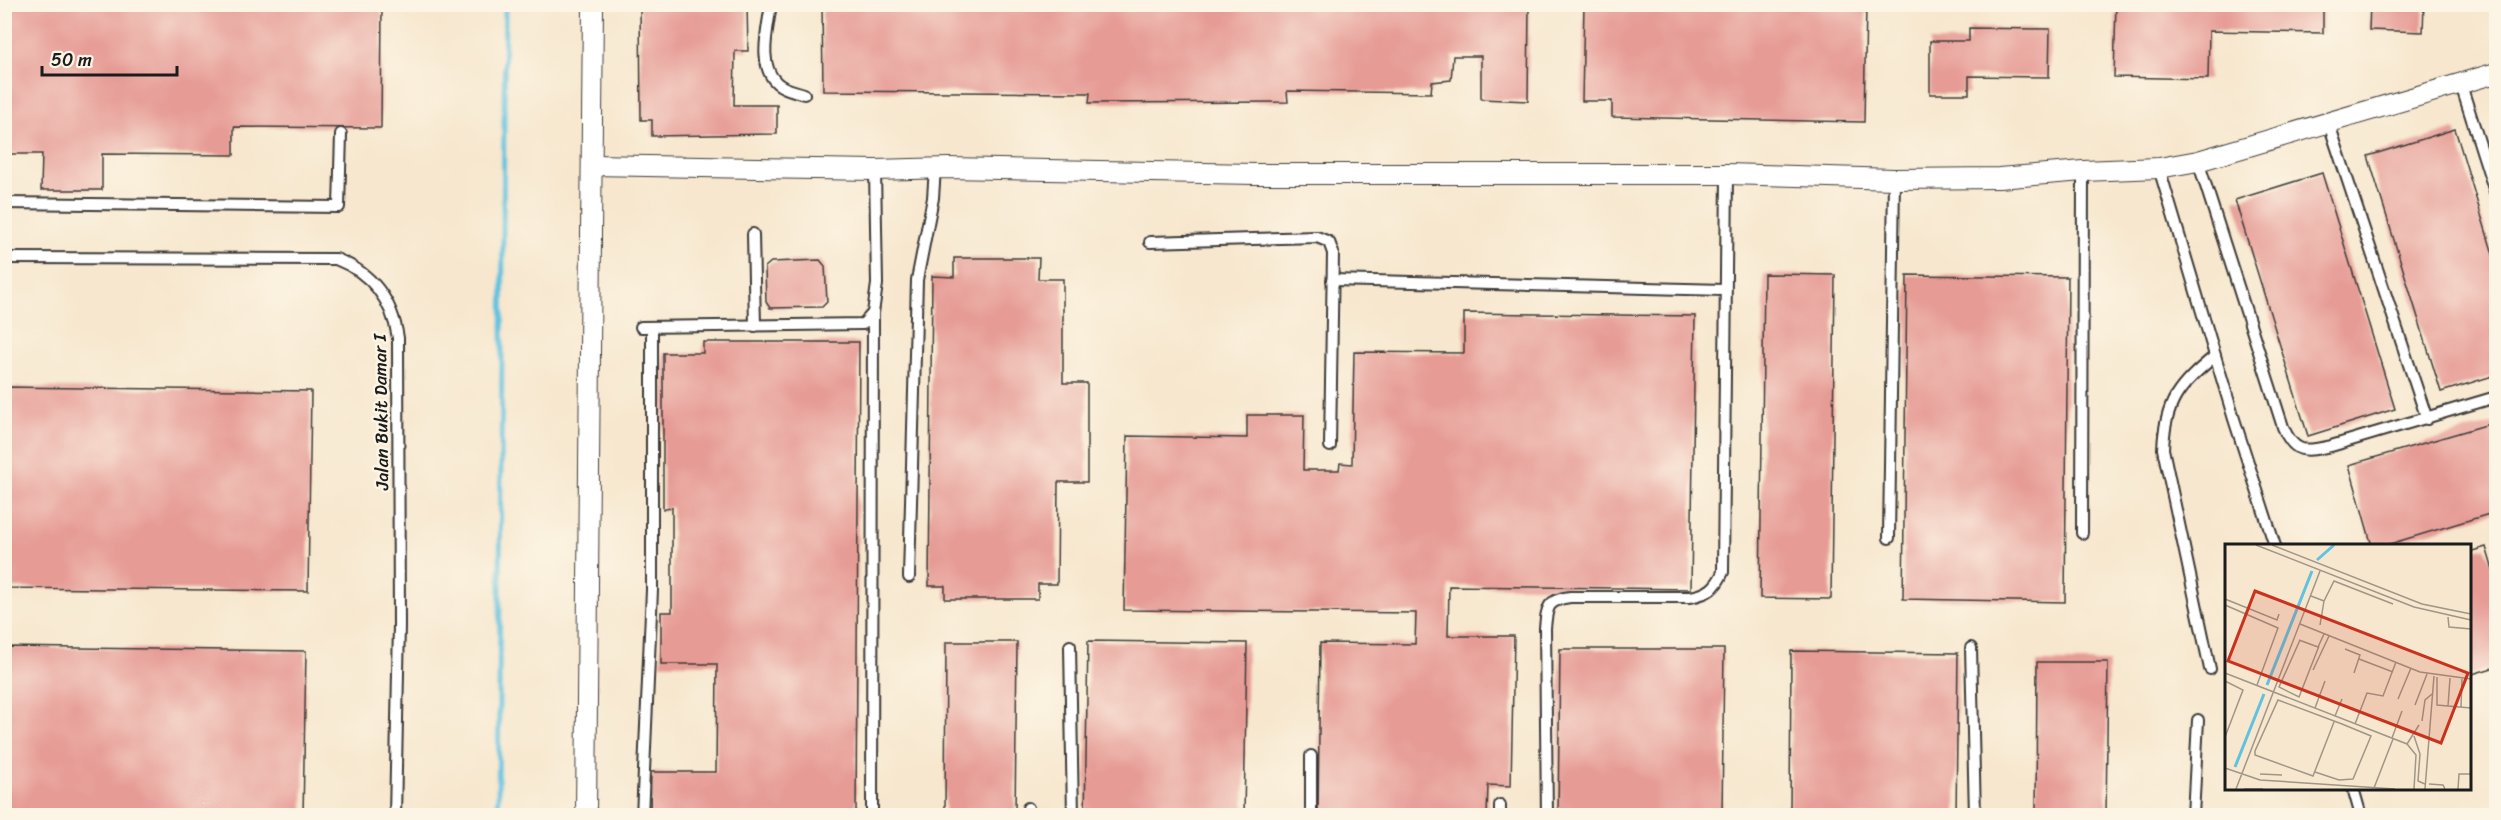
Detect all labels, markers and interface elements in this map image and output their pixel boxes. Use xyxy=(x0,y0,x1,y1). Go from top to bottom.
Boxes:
scale bar xyxy=(42,39,177,77)
text: 50 m xyxy=(51,44,92,76)
street label: Jalan Bukit Damar I xyxy=(364,332,398,491)
inset map xyxy=(2225,544,2471,790)

